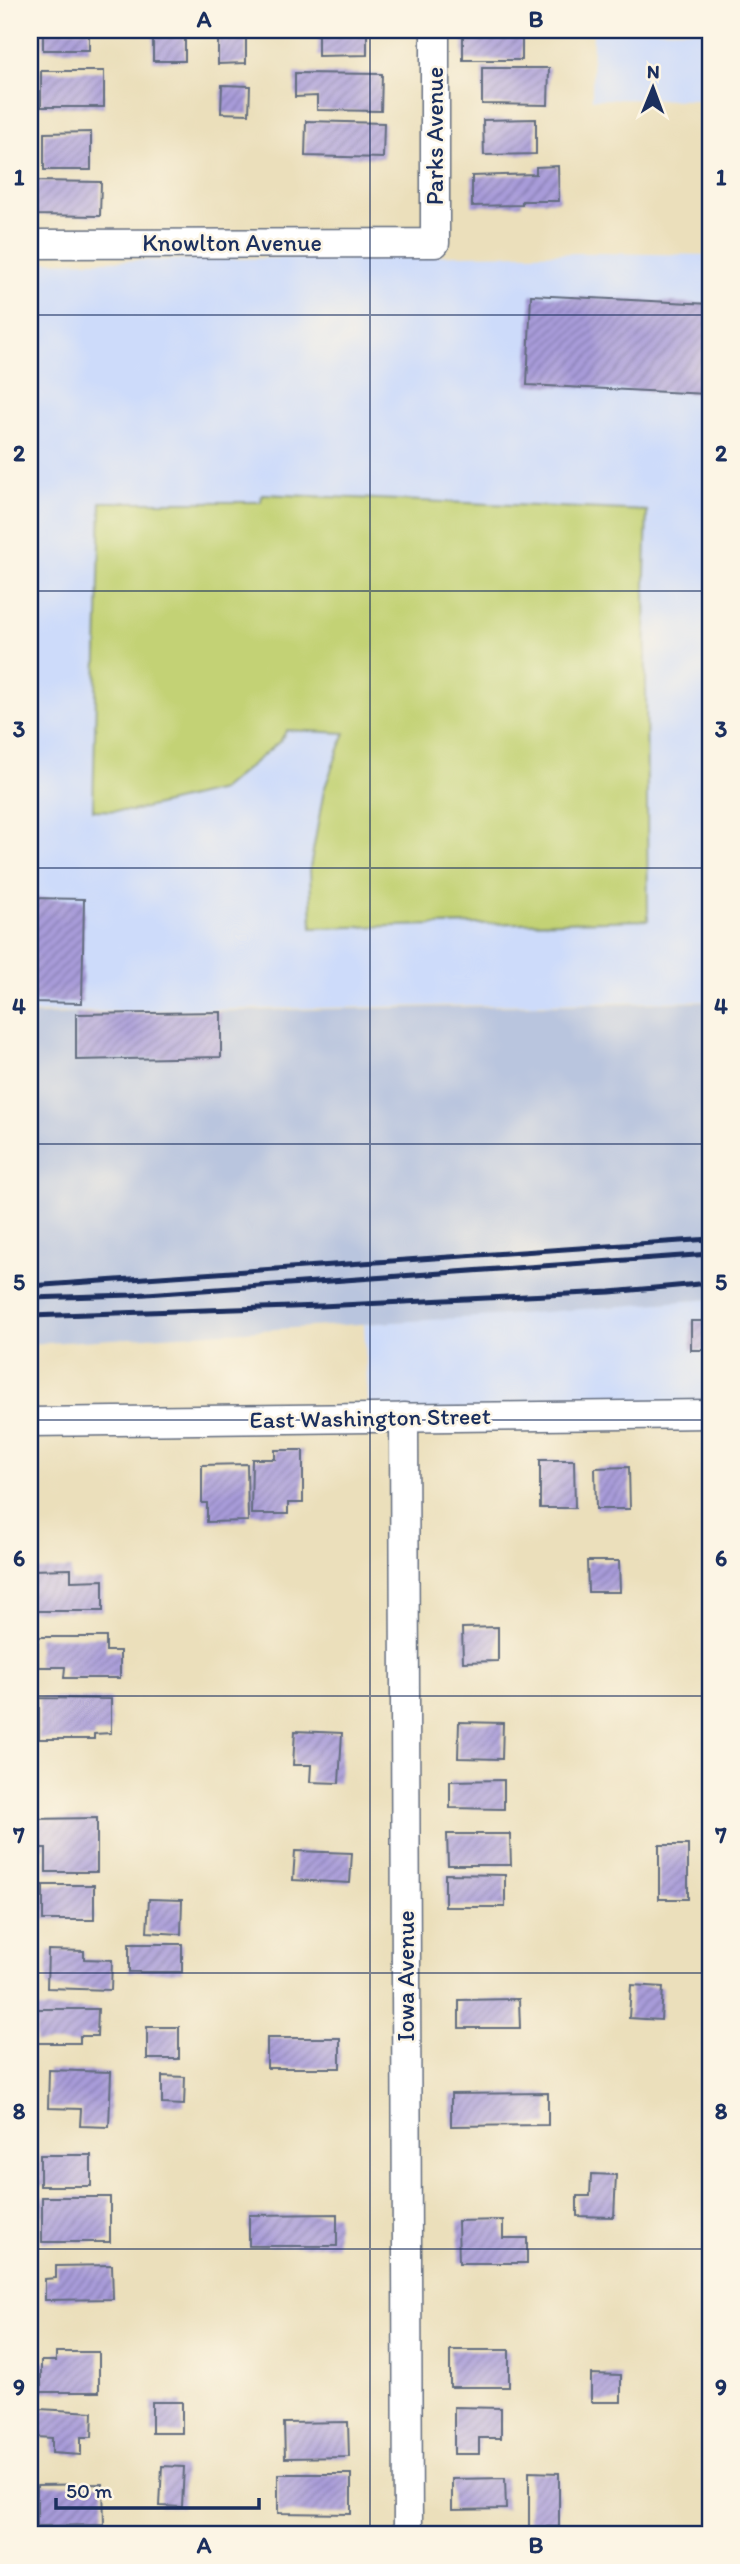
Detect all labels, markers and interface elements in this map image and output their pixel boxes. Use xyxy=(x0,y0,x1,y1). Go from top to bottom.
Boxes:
text: A xyxy=(196,5,212,33)
text: B xyxy=(529,5,544,33)
north arrow xyxy=(618,52,688,122)
text: N xyxy=(647,60,660,83)
street label: Parks Avenue xyxy=(420,67,449,205)
text: 1 xyxy=(14,163,25,191)
text: 1 xyxy=(716,163,727,191)
street label: Knowlton Avenue xyxy=(142,228,322,257)
text: 2 xyxy=(13,439,26,467)
text: 2 xyxy=(715,439,728,467)
text: 3 xyxy=(13,715,26,743)
text: 3 xyxy=(715,715,728,743)
text: 4 xyxy=(12,992,26,1020)
text: 4 xyxy=(714,992,728,1020)
text: 5 xyxy=(13,1268,25,1296)
text: 5 xyxy=(715,1268,727,1296)
street label: East Washington Street xyxy=(249,1401,491,1434)
text: 6 xyxy=(13,1544,25,1572)
text: 6 xyxy=(715,1544,727,1572)
text: 7 xyxy=(12,1821,25,1849)
text: 7 xyxy=(714,1821,727,1849)
street label: Iowa Avenue xyxy=(391,1910,420,2042)
text: 8 xyxy=(13,2097,26,2125)
text: 8 xyxy=(715,2097,728,2125)
text: 9 xyxy=(13,2373,25,2401)
text: 9 xyxy=(715,2373,727,2401)
scale bar xyxy=(56,2466,259,2510)
text: 50 m xyxy=(66,2478,113,2503)
text: A xyxy=(196,2531,212,2559)
text: B xyxy=(529,2531,544,2559)

